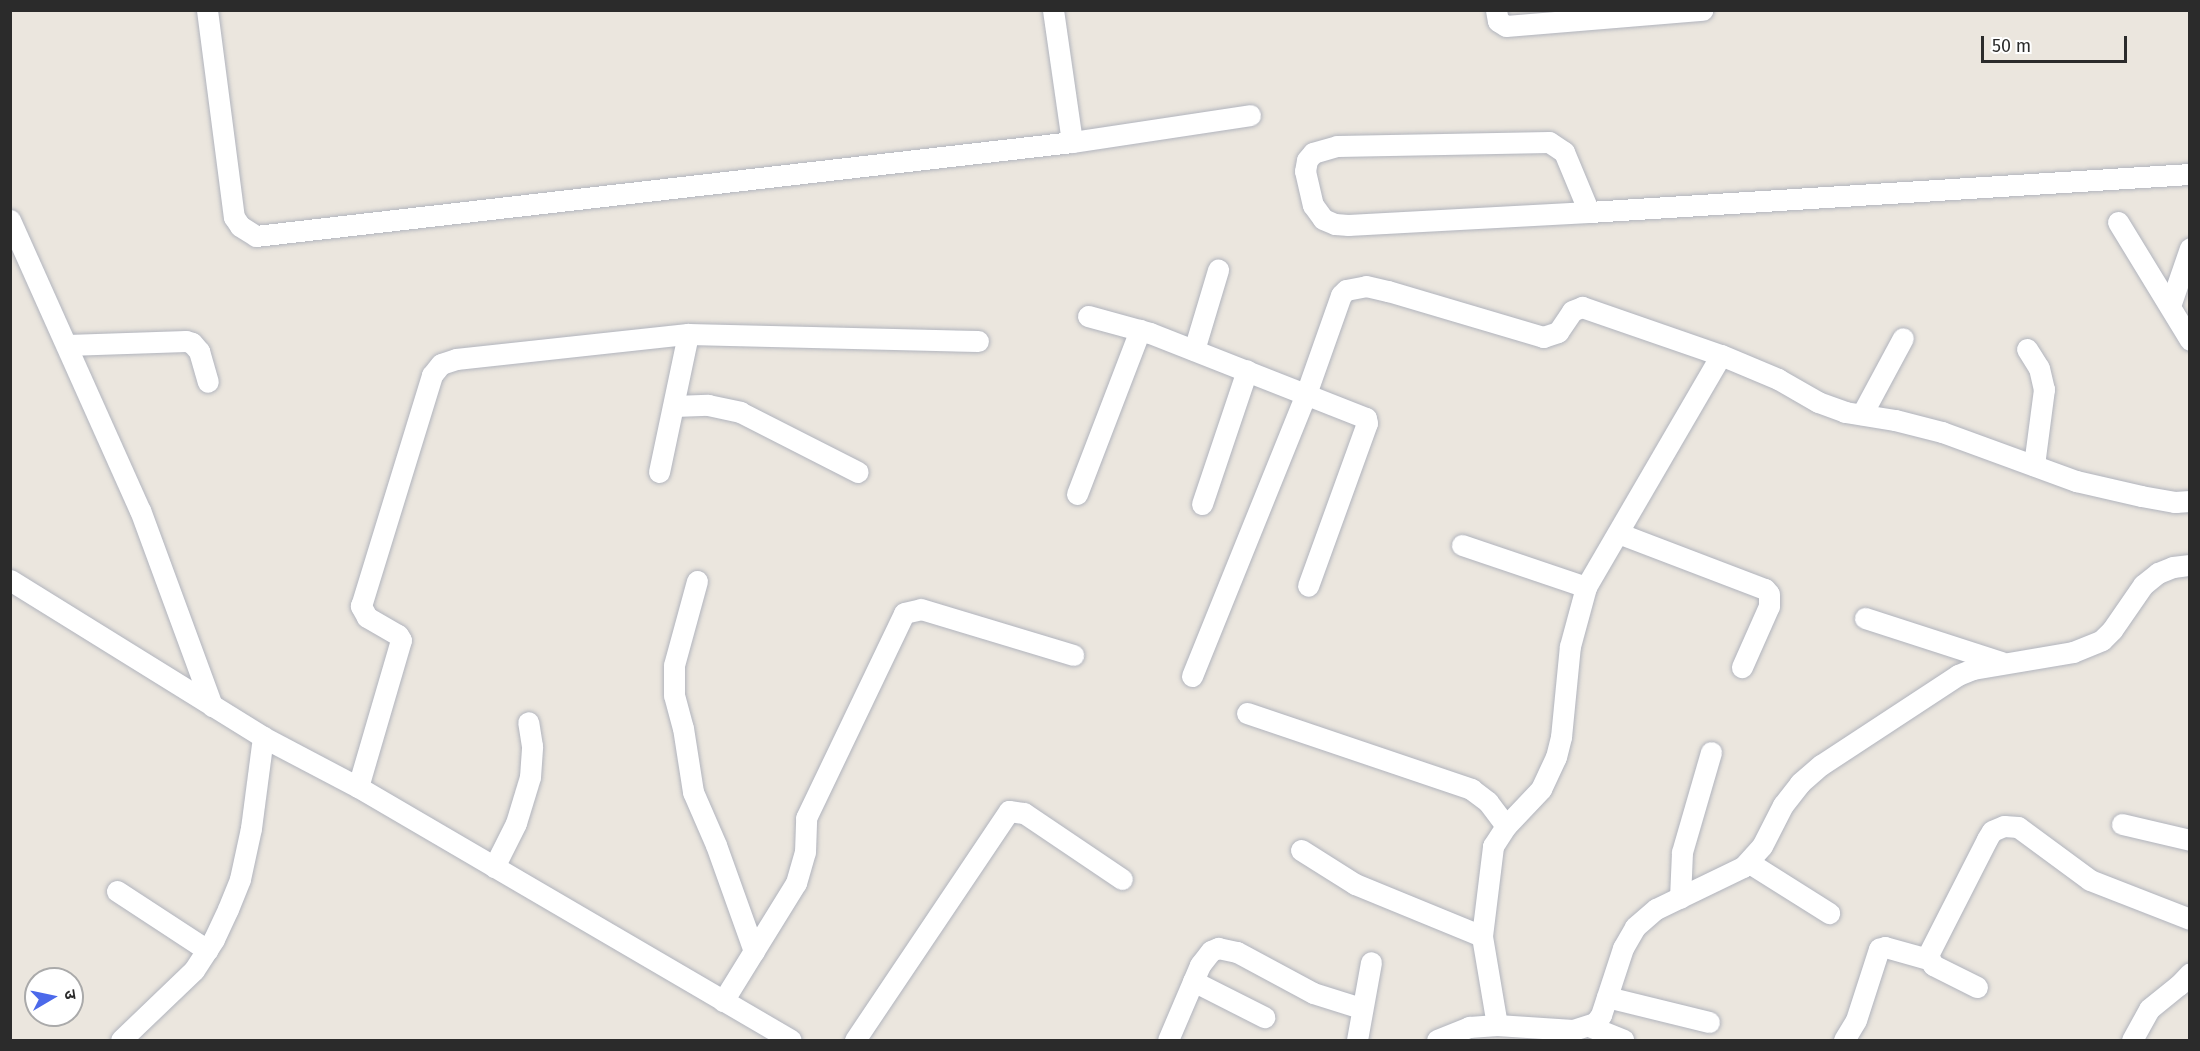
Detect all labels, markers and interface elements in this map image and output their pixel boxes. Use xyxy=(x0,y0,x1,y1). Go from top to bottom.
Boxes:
scale bar xyxy=(1984,24,2130,62)
text: 50 m xyxy=(1992,35,2031,57)
north arrow xyxy=(24,967,84,1027)
text: उ xyxy=(60,988,80,1001)

